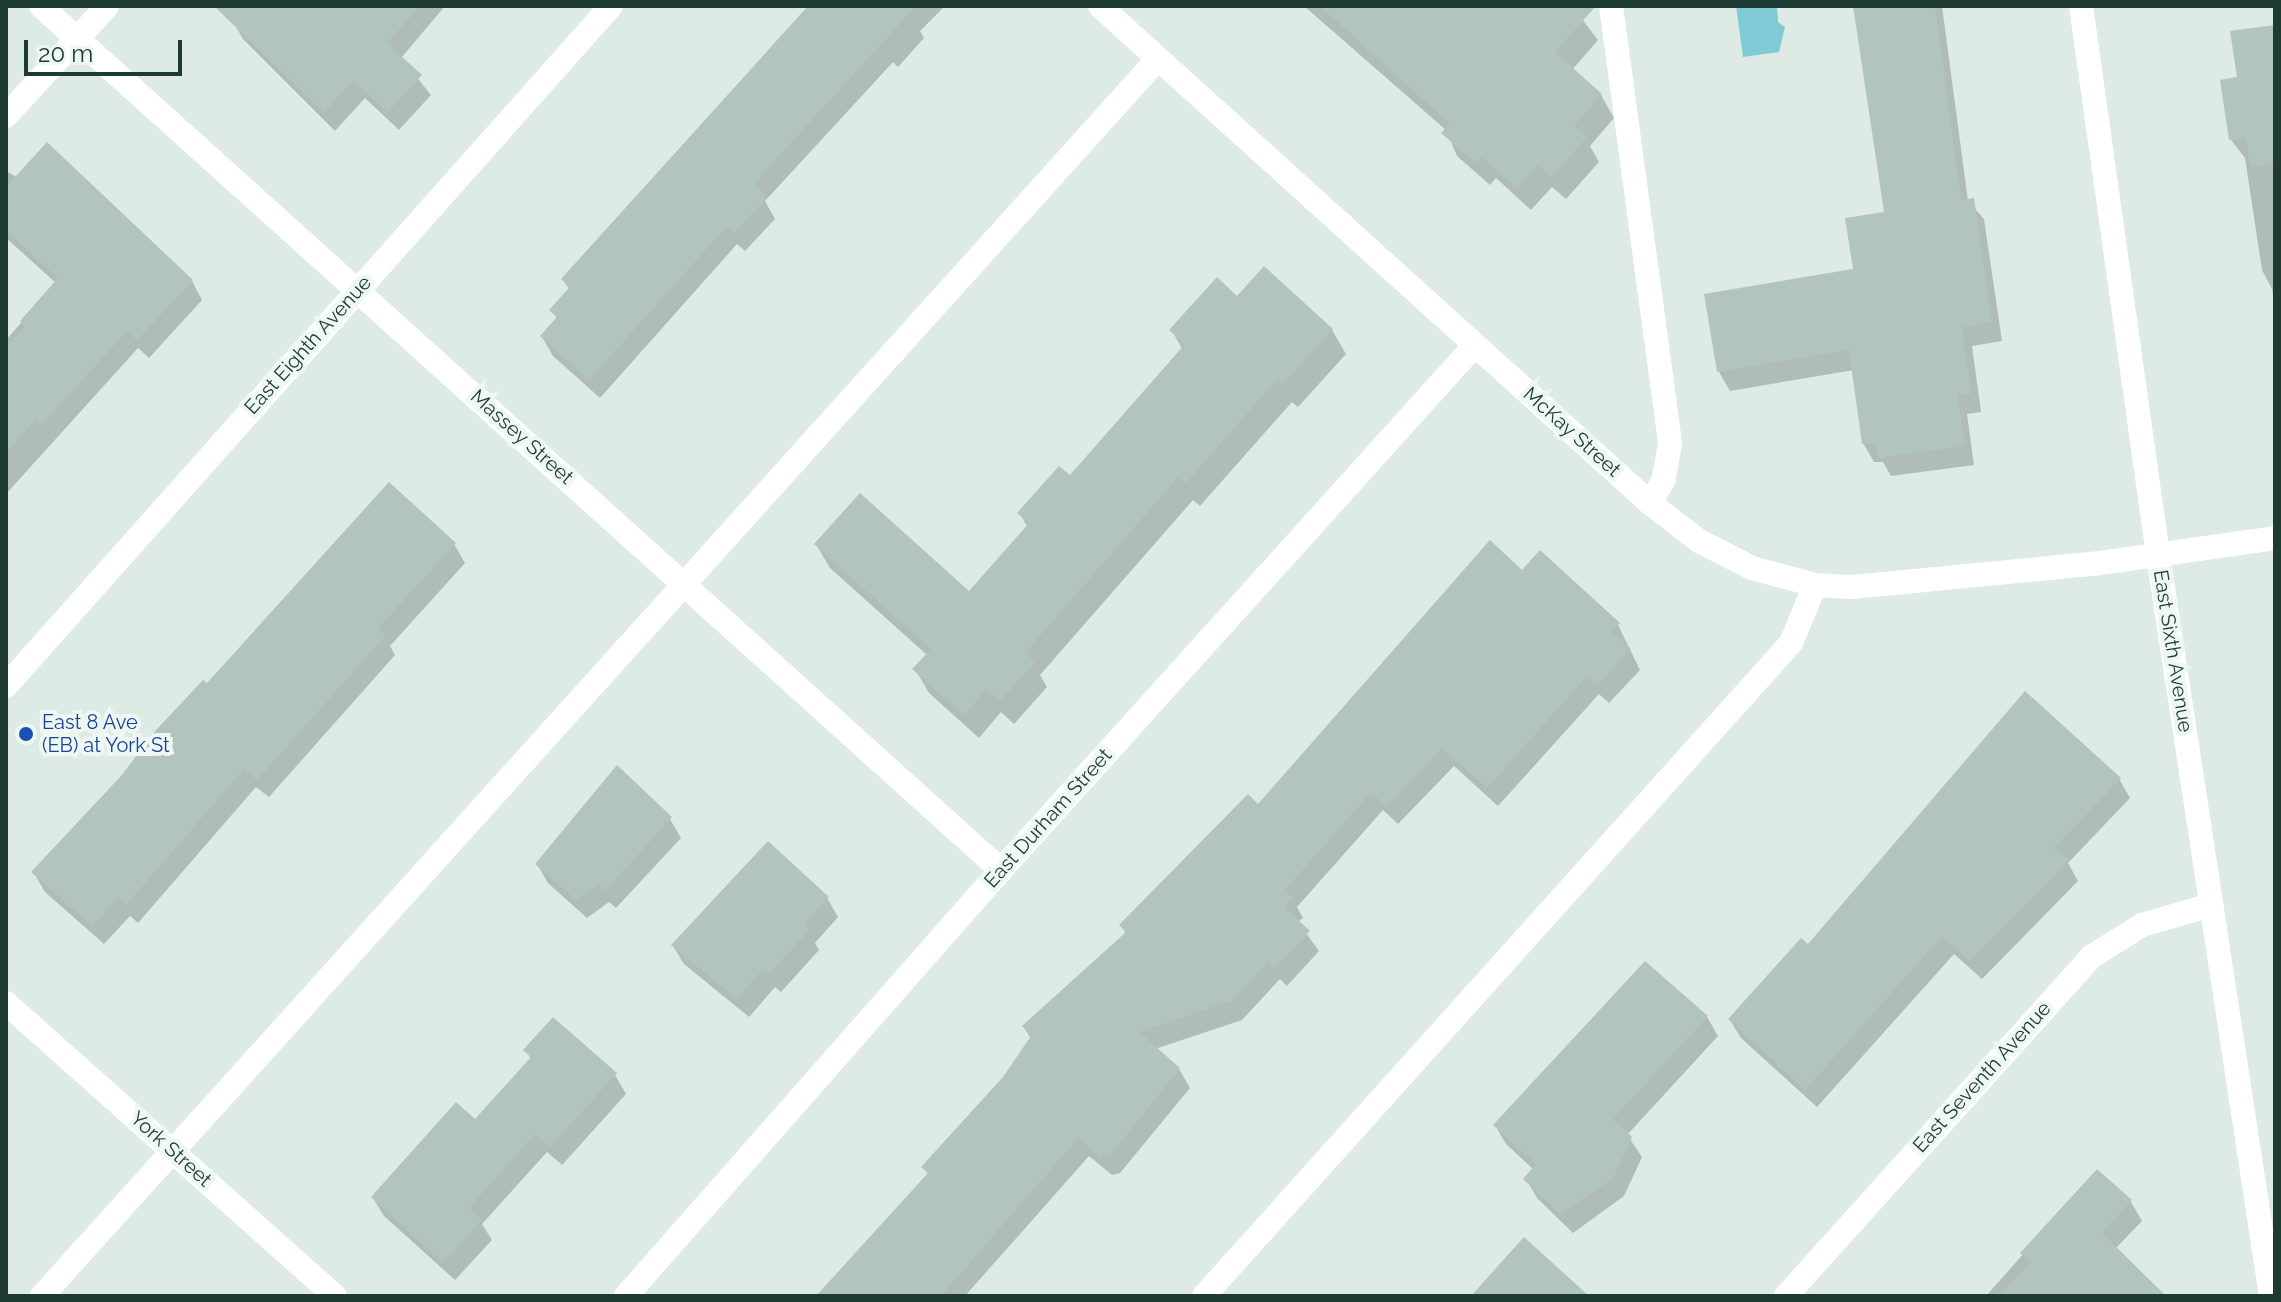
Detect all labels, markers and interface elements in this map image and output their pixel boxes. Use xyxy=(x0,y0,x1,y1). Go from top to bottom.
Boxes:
scale bar xyxy=(28,24,186,74)
text: 20 m xyxy=(38,39,93,68)
street label: East Eighth Avenue xyxy=(239,271,377,419)
street label: McKay Street xyxy=(1518,382,1626,482)
street label: Massey Street xyxy=(465,384,579,490)
street label: East Sixth Avenue xyxy=(2148,568,2198,734)
place label: East 8 Ave (EB) at York St xyxy=(42,710,170,757)
marker: East 8 Ave (EB) at York St xyxy=(17,725,35,743)
street label: East Durham Street xyxy=(979,743,1117,893)
street label: East Seventh Avenue xyxy=(1908,996,2056,1158)
street label: York Street xyxy=(125,1106,217,1192)

